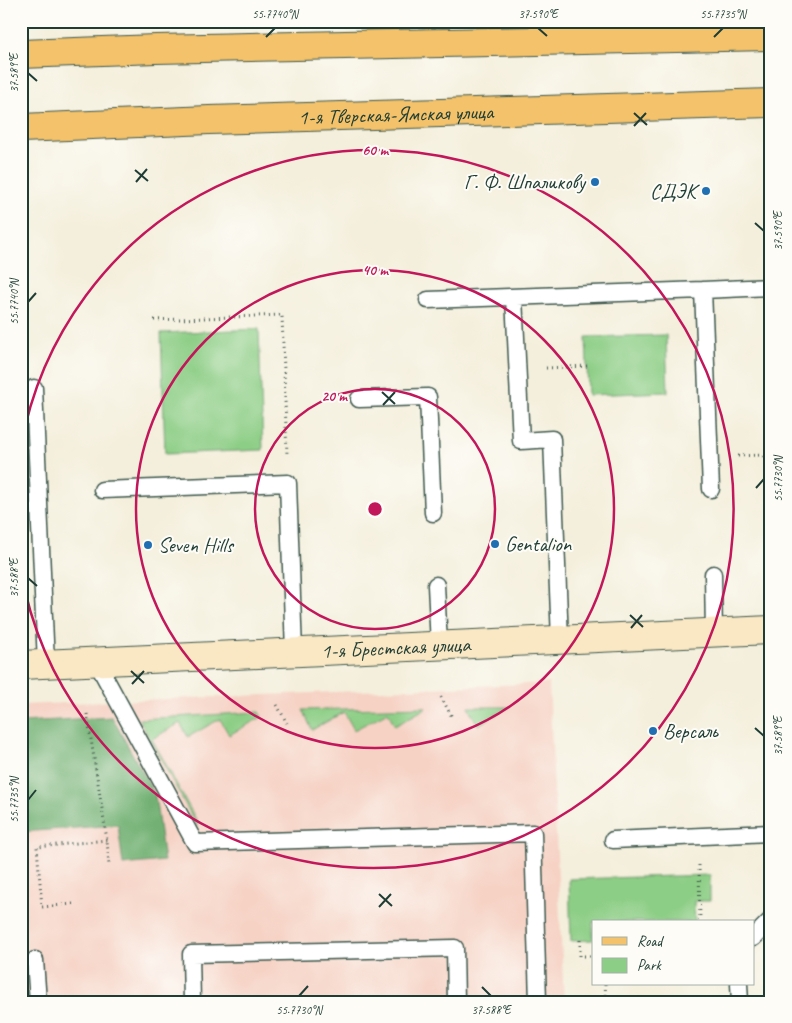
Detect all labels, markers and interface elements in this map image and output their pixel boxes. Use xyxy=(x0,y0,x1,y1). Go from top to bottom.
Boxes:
text: 55.7740°N xyxy=(252,6,299,22)
text: 37.590°E xyxy=(518,6,559,22)
text: 55.7735°N xyxy=(700,6,747,22)
text: 37.589°E xyxy=(6,52,22,93)
street label: 1-я Тверская-Ямская улица xyxy=(298,98,495,130)
text: 60 m xyxy=(362,141,389,160)
place label: Г. Ф. Шпаликову xyxy=(464,169,587,195)
marker: Г. Ф. Шпаликову xyxy=(589,176,601,188)
place label: СДЭК xyxy=(650,178,701,204)
marker: СДЭК xyxy=(700,185,712,197)
text: 37.590°E xyxy=(770,210,786,251)
text: 40 m xyxy=(362,261,389,280)
text: 55.7740°N xyxy=(6,278,22,325)
text: 20 m xyxy=(321,387,348,406)
text: 55.7730°N xyxy=(770,455,786,502)
centre of rings xyxy=(366,500,384,518)
place label: Gentalion xyxy=(505,531,572,557)
place label: Seven Hills xyxy=(158,532,235,558)
marker: Gentalion xyxy=(489,538,501,550)
marker: Seven Hills xyxy=(142,539,154,551)
text: 37.588°E xyxy=(6,557,22,598)
street label: 1-я Брестская улица xyxy=(320,631,473,664)
text: 37.589°E xyxy=(770,715,786,756)
place label: Версаль xyxy=(663,718,719,744)
marker: Версаль xyxy=(647,725,659,737)
text: 55.7735°N xyxy=(6,776,22,823)
legend xyxy=(592,920,754,986)
text: Road xyxy=(637,932,664,951)
text: Park xyxy=(637,956,662,975)
text: 55.7730°N xyxy=(276,1002,323,1018)
text: 37.588°E xyxy=(471,1002,512,1018)

